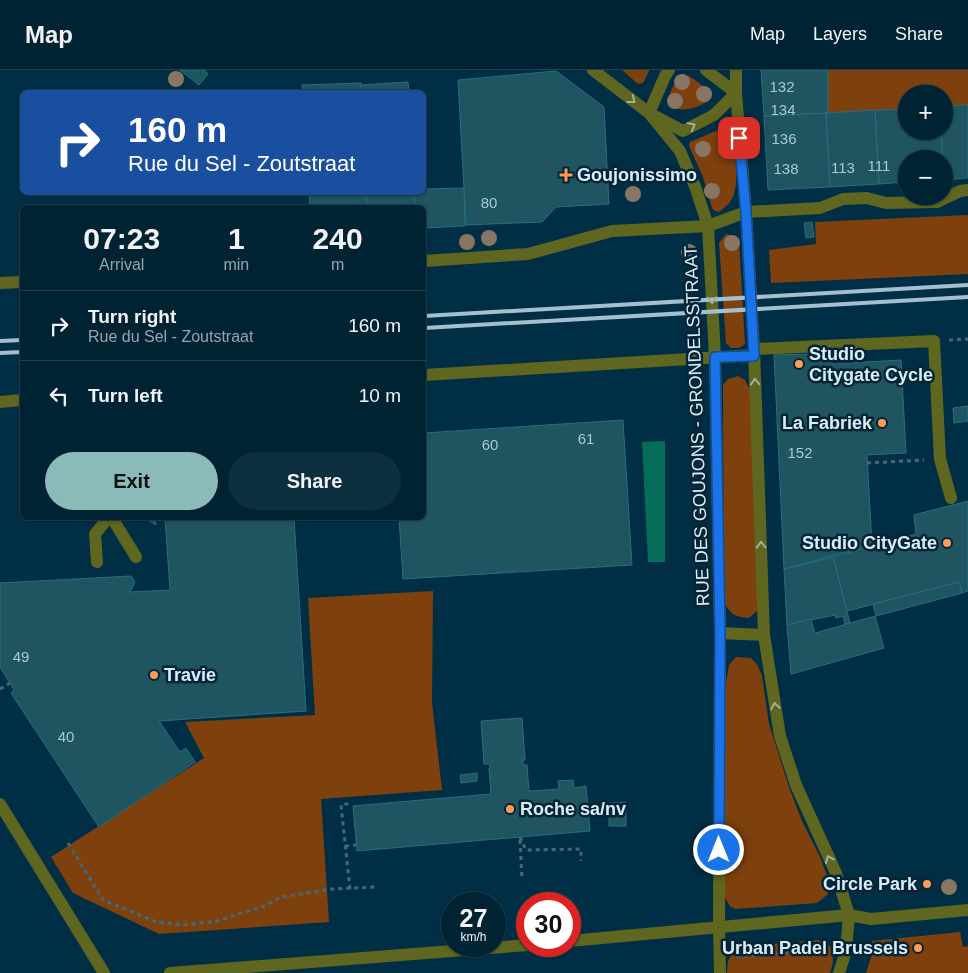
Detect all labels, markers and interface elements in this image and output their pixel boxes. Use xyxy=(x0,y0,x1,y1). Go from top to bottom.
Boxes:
text: Map xyxy=(25,21,73,48)
text: Map xyxy=(750,24,785,44)
text: Layers xyxy=(813,24,867,44)
text: Share xyxy=(895,24,943,44)
house number: 132 xyxy=(769,78,795,95)
map controls xyxy=(898,85,953,205)
button: + xyxy=(898,85,953,140)
one-way arrow xyxy=(626,94,635,102)
house number: 134 xyxy=(770,101,796,118)
icon: right xyxy=(45,110,110,175)
text: 160 m xyxy=(128,110,227,149)
pin xyxy=(718,117,760,159)
one-way arrow xyxy=(687,122,696,132)
icon: arrive xyxy=(725,124,753,152)
house number: 136 xyxy=(771,130,797,147)
button: − xyxy=(898,150,953,205)
text: Rue du Sel - Zoutstraat xyxy=(128,151,355,176)
house number: 111 xyxy=(868,157,890,174)
house number: 113 xyxy=(831,159,855,176)
house number: 138 xyxy=(773,160,799,177)
place label: Goujonissimo xyxy=(577,165,697,185)
marker: Goujonissimo xyxy=(559,168,573,182)
house number: 80 xyxy=(481,194,497,211)
text: 07:23 xyxy=(83,222,160,255)
text: 1 xyxy=(228,222,245,255)
text: 240 xyxy=(313,222,363,255)
street label: RUE DES GOUJONS - GRONDELSSTRAAT xyxy=(681,245,713,607)
text: Arrival xyxy=(99,256,144,273)
text: min xyxy=(223,256,249,273)
text: m xyxy=(331,256,344,273)
one-way arrow xyxy=(706,297,717,305)
text: Turn right xyxy=(88,306,176,327)
icon: right xyxy=(45,312,73,340)
text: 160 m xyxy=(348,315,401,336)
text: Rue du Sel - Zoutstraat xyxy=(88,328,253,345)
place label: Studio Citygate Cycle xyxy=(809,344,933,385)
marker: Studio Citygate Cycle xyxy=(793,358,805,370)
one-way arrow xyxy=(750,378,760,386)
icon: left xyxy=(45,382,73,410)
text: Turn left xyxy=(88,385,163,406)
text: 10 m xyxy=(359,385,401,406)
place label: La Fabriek xyxy=(782,413,873,433)
marker: La Fabriek xyxy=(876,417,888,429)
house number: 61 xyxy=(578,430,594,447)
house number: 60 xyxy=(482,436,498,453)
house number: 152 xyxy=(787,444,813,461)
button: Exit xyxy=(45,452,218,510)
button: Share xyxy=(228,452,401,510)
place label: Studio CityGate xyxy=(802,533,937,553)
marker: Studio CityGate xyxy=(941,537,953,549)
one-way arrow xyxy=(756,540,766,548)
house number: 49 xyxy=(13,648,29,665)
place label: Travie xyxy=(164,665,216,685)
marker: Travie xyxy=(148,669,160,681)
one-way arrow xyxy=(771,702,781,711)
house number: 40 xyxy=(58,728,74,745)
place label: Roche sa/nv xyxy=(520,799,626,819)
marker: Roche sa/nv xyxy=(504,803,516,815)
position arrow xyxy=(692,823,744,875)
one-way arrow xyxy=(825,855,836,864)
place label: Circle Park xyxy=(823,874,918,894)
marker: Circle Park xyxy=(921,878,933,890)
speed limit sign: 30 xyxy=(516,892,581,957)
text: 27 xyxy=(460,904,487,932)
text: km/h xyxy=(460,930,487,944)
place label: Urban Padel Brussels xyxy=(722,938,908,958)
marker: Urban Padel Brussels xyxy=(912,942,924,954)

